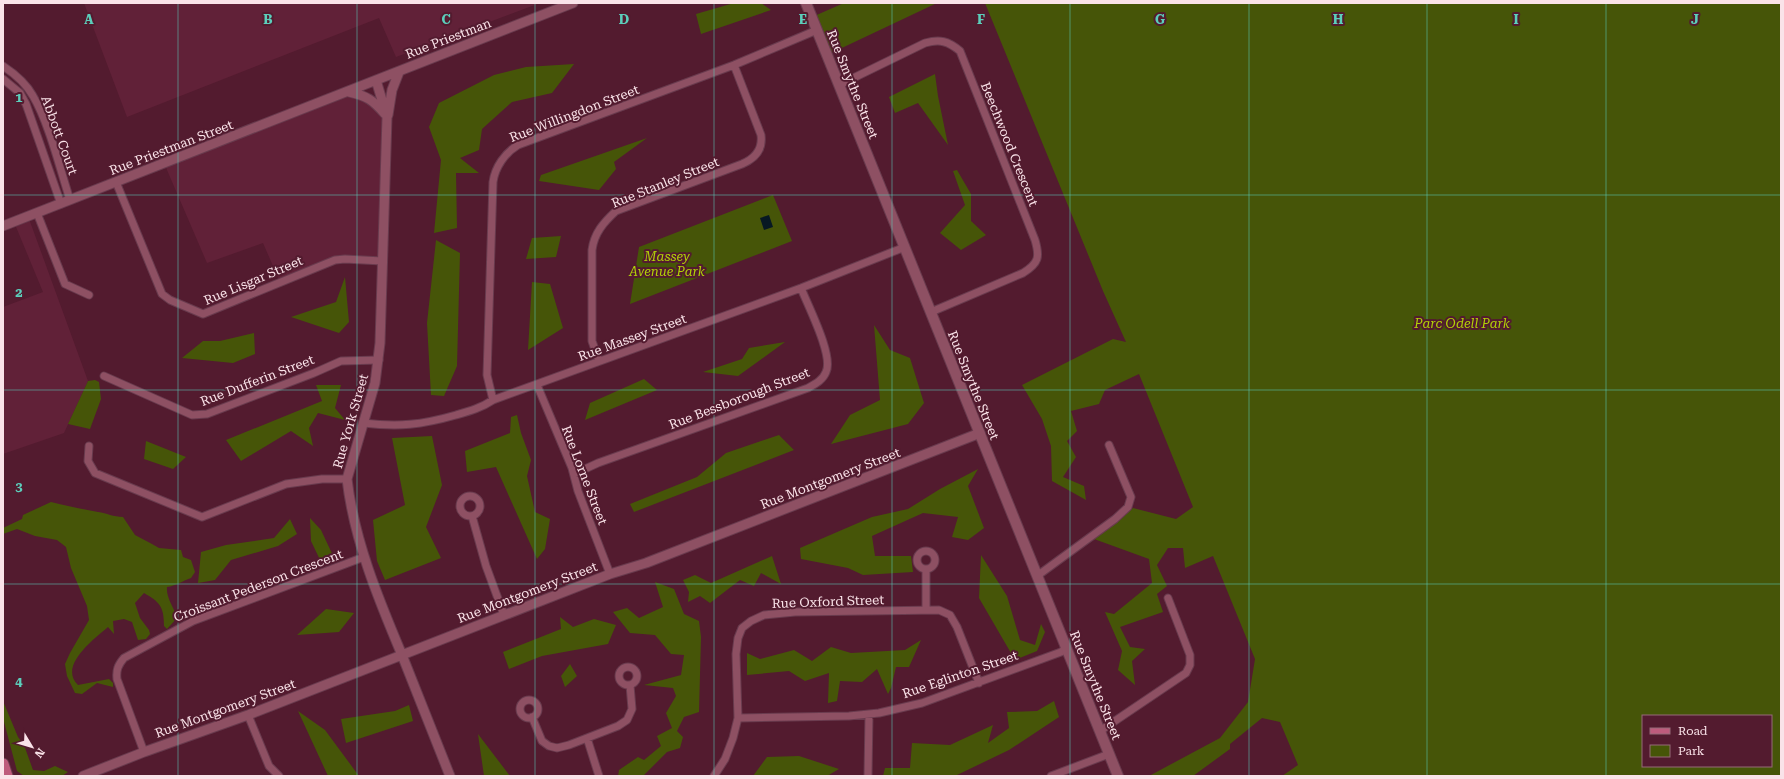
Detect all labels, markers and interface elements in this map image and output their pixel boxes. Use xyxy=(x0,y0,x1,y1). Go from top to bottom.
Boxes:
text: A xyxy=(84,12,94,27)
text: B xyxy=(263,12,273,27)
text: C xyxy=(441,12,451,27)
text: D xyxy=(619,12,629,27)
text: E xyxy=(799,12,807,27)
text: F xyxy=(977,12,985,27)
text: G xyxy=(1155,12,1165,27)
text: H xyxy=(1333,12,1344,27)
text: I xyxy=(1513,12,1519,27)
text: J xyxy=(1691,12,1699,27)
street label: Rue Priestman xyxy=(403,15,494,62)
street label: Rue Smythe Street xyxy=(824,28,881,141)
street label: Beechwood Crescent xyxy=(978,80,1041,208)
street label: Rue Willingdon Street xyxy=(507,82,641,145)
text: 1 xyxy=(15,90,23,105)
street label: Abbott Court xyxy=(38,94,81,177)
street label: Rue Priestman Street xyxy=(107,117,235,178)
street label: Rue Stanley Street xyxy=(609,154,721,211)
park label: Massey Avenue Park xyxy=(628,249,706,279)
street label: Rue Lisgar Street xyxy=(202,253,305,308)
text: 2 xyxy=(15,285,23,300)
street label: Rue Massey Street xyxy=(576,311,688,364)
park label: Parc Odell Park xyxy=(1413,316,1511,331)
street label: Rue Smythe Street xyxy=(945,329,1002,442)
street label: Rue Dufferin Street xyxy=(198,352,316,409)
street label: Rue Bessborough Street xyxy=(667,365,812,432)
street label: Rue York Street xyxy=(330,372,371,470)
street label: Rue Lorne Street xyxy=(559,424,610,527)
street label: Rue Montgomery Street xyxy=(758,445,902,512)
text: 3 xyxy=(15,479,23,494)
street label: Croissant Pederson Crescent xyxy=(172,546,345,625)
street label: Rue Montgomery Street xyxy=(455,559,599,626)
street label: Rue Oxford Street xyxy=(772,592,885,611)
street label: Rue Smythe Street xyxy=(1067,629,1124,742)
street label: Rue Eglinton Street xyxy=(900,648,1020,701)
text: 4 xyxy=(15,674,23,689)
street label: Rue Montgomery Street xyxy=(153,676,298,741)
legend xyxy=(1642,715,1772,767)
text: Road xyxy=(1678,724,1708,738)
north arrow xyxy=(12,727,52,767)
text: Park xyxy=(1678,744,1705,758)
text: N xyxy=(31,746,47,761)

